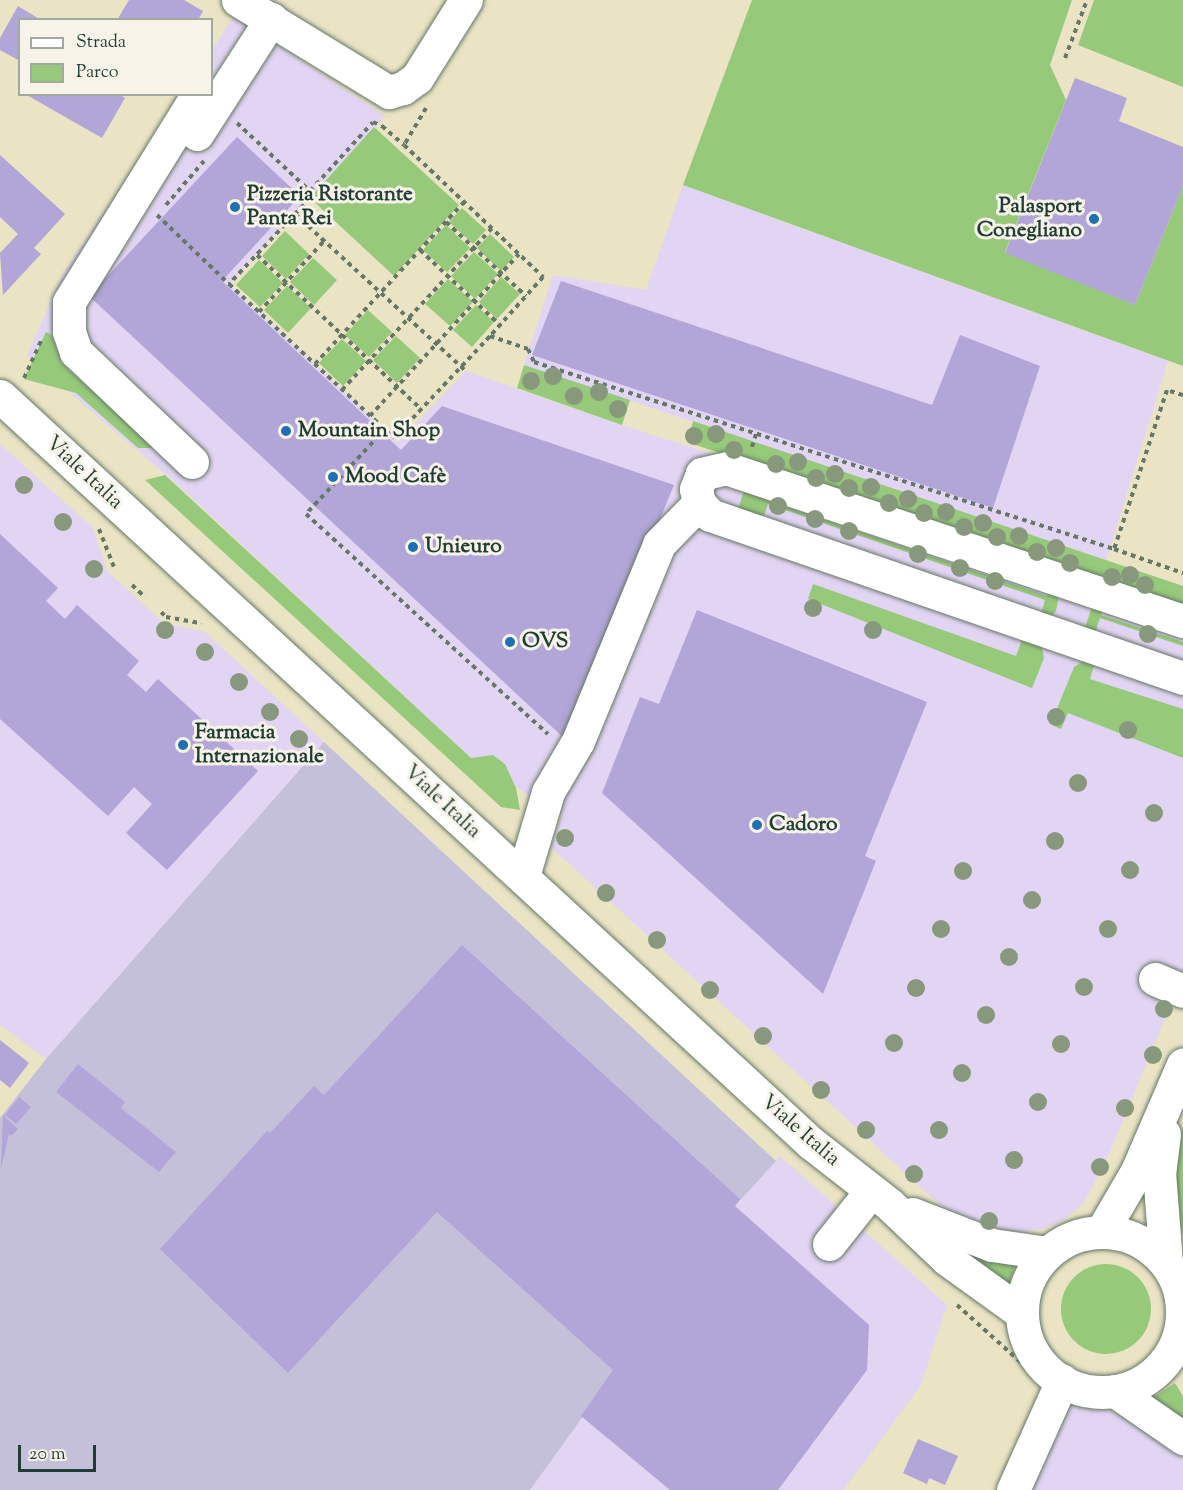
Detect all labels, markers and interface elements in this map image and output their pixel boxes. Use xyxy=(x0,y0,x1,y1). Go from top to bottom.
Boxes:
legend xyxy=(18,18,213,96)
text: Strada xyxy=(76,30,126,56)
text: Parco xyxy=(76,60,119,86)
place label: Pizzeria Ristorante Panta Rei xyxy=(247,182,413,232)
place label: Palasport Conegliano xyxy=(977,194,1082,244)
marker: Pizzeria Ristorante Panta Rei xyxy=(228,200,242,214)
marker: Palasport Conegliano xyxy=(1087,212,1101,226)
place label: Mountain Shop xyxy=(298,418,440,444)
marker: Mountain Shop xyxy=(279,424,293,438)
street label: Viale Italia xyxy=(40,431,128,515)
place label: Mood Cafè xyxy=(345,464,446,490)
marker: Mood Cafè xyxy=(326,470,340,484)
place label: Unieuro xyxy=(425,534,502,560)
marker: Unieuro xyxy=(406,540,420,554)
place label: OVS xyxy=(522,629,568,655)
marker: OVS xyxy=(503,635,517,649)
place label: Farmacia Internazionale xyxy=(195,720,324,770)
marker: Farmacia Internazionale xyxy=(176,738,190,752)
street label: Viale Italia xyxy=(398,760,486,844)
place label: Cadoro xyxy=(769,812,838,838)
marker: Cadoro xyxy=(750,818,764,832)
street label: Viale Italia xyxy=(755,1090,845,1172)
scale bar xyxy=(21,1433,99,1471)
text: 20 m xyxy=(29,1442,66,1468)

